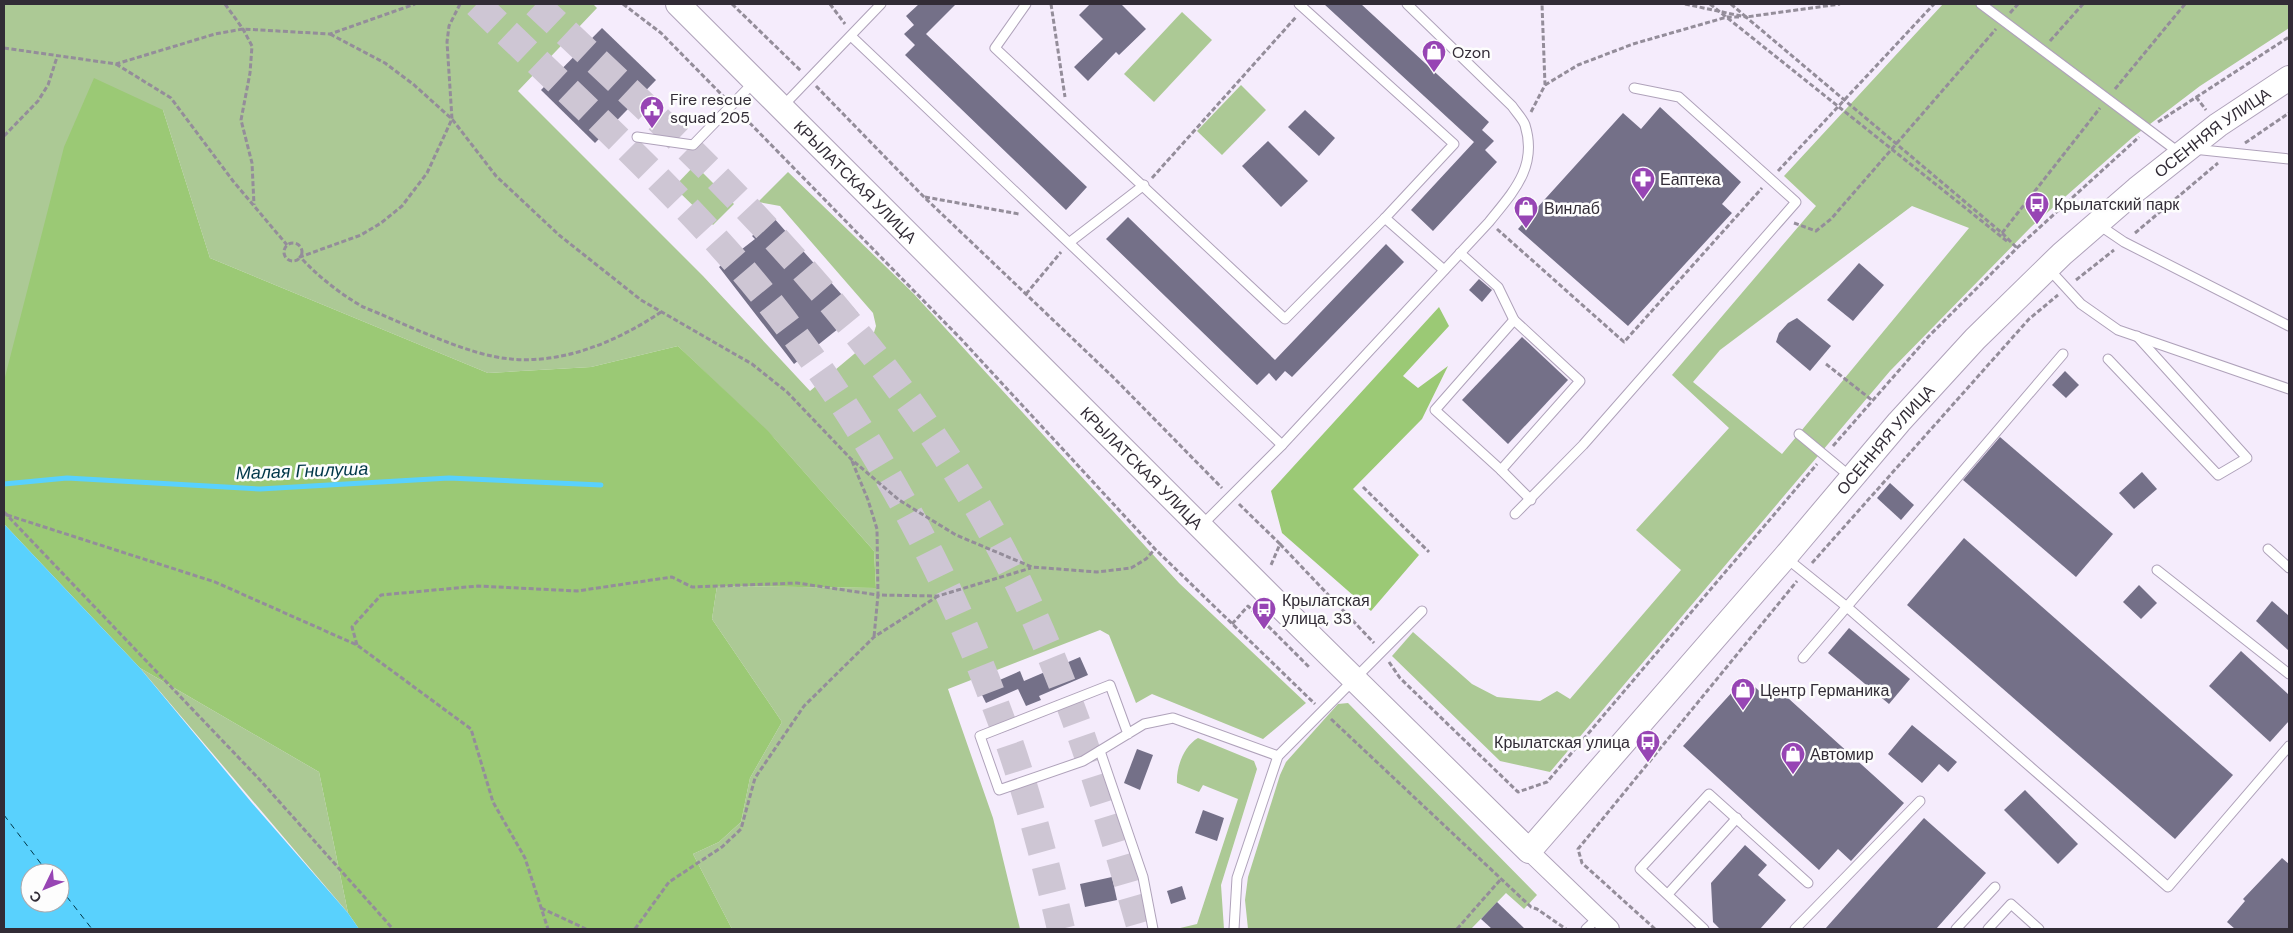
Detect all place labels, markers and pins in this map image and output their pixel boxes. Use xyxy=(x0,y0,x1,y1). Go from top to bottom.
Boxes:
shop icon: Ozon xyxy=(1421,39,1447,73)
place label: Ozon xyxy=(1452,42,1490,63)
place label: Fire rescue squad 205 xyxy=(670,89,752,128)
public building icon: Fire rescue squad 205 xyxy=(639,95,665,129)
pharmacy icon: Еаптека xyxy=(1630,166,1656,200)
place label: Еаптека xyxy=(1660,169,1721,190)
bus stop icon: Крылатский парк xyxy=(2024,191,2050,225)
place label: Крылатский парк xyxy=(2054,194,2180,215)
shop icon: Винлаб xyxy=(1513,195,1539,229)
place label: Винлаб xyxy=(1544,198,1600,219)
place label: Крылатская улица, 33 xyxy=(1282,590,1370,629)
bus stop icon: Крылатская улица, 33 xyxy=(1251,596,1277,630)
shop icon: Центр Германика xyxy=(1730,677,1756,711)
place label: Центр Германика xyxy=(1760,680,1889,701)
bus stop icon: Крылатская улица xyxy=(1635,729,1661,763)
place label: Крылатская улица xyxy=(1494,732,1630,753)
shop icon: Автомир xyxy=(1780,741,1806,775)
place label: Автомир xyxy=(1810,744,1874,765)

